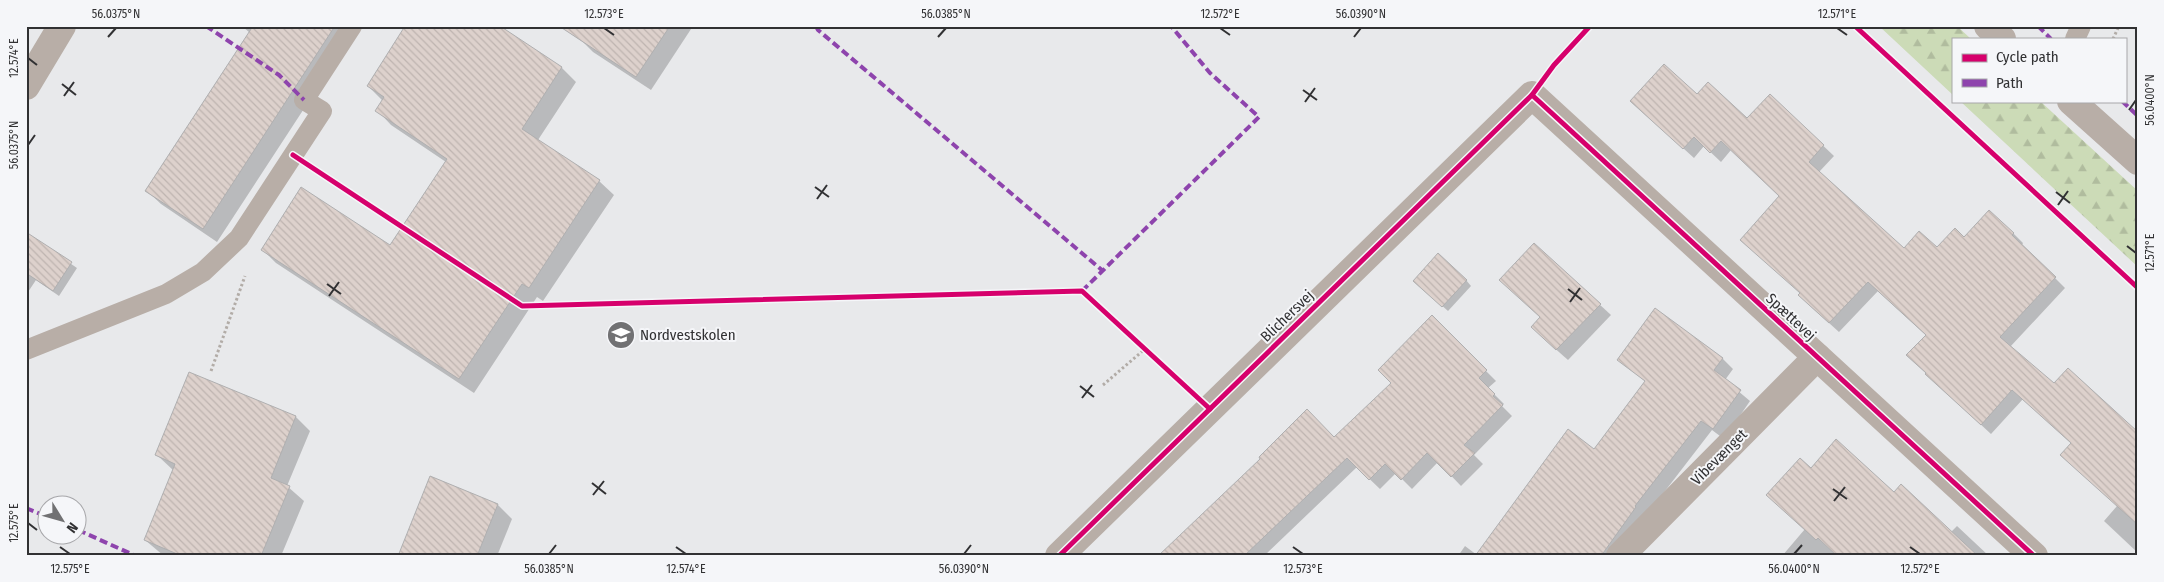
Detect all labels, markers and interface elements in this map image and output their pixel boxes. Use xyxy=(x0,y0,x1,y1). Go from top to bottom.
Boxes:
text: 56.0375°N xyxy=(92,7,140,21)
text: 12.573°E xyxy=(584,7,624,21)
text: 56.0385°N xyxy=(921,7,971,21)
text: 12.572°E xyxy=(1200,7,1240,21)
text: 56.0390°N xyxy=(1336,7,1386,21)
text: 12.571°E xyxy=(1818,7,1857,21)
text: 12.574°E xyxy=(7,38,21,78)
legend xyxy=(1952,38,2126,102)
text: Cycle path xyxy=(1996,48,2059,66)
text: Path xyxy=(1996,74,2023,92)
text: 56.0400°N xyxy=(2143,74,2157,126)
text: 56.0375°N xyxy=(7,121,21,169)
text: 12.571°E xyxy=(2143,233,2157,272)
street label: Blichersvej xyxy=(1257,286,1317,346)
street label: Spættevej xyxy=(1762,289,1820,345)
school or university icon: Nordvestskolen xyxy=(606,320,636,350)
place label: Nordvestskolen xyxy=(640,326,736,344)
street label: Vibevænget xyxy=(1687,425,1751,489)
north arrow xyxy=(38,494,88,544)
text: 12.575°E xyxy=(7,503,21,543)
text: N xyxy=(63,519,81,536)
text: 12.575°E xyxy=(50,562,90,576)
text: 56.0385°N xyxy=(524,562,574,576)
text: 12.574°E xyxy=(666,562,706,576)
text: 56.0390°N xyxy=(939,562,989,576)
text: 12.573°E xyxy=(1283,562,1323,576)
text: 56.0400°N xyxy=(1768,562,1820,576)
text: 12.572°E xyxy=(1900,562,1940,576)

